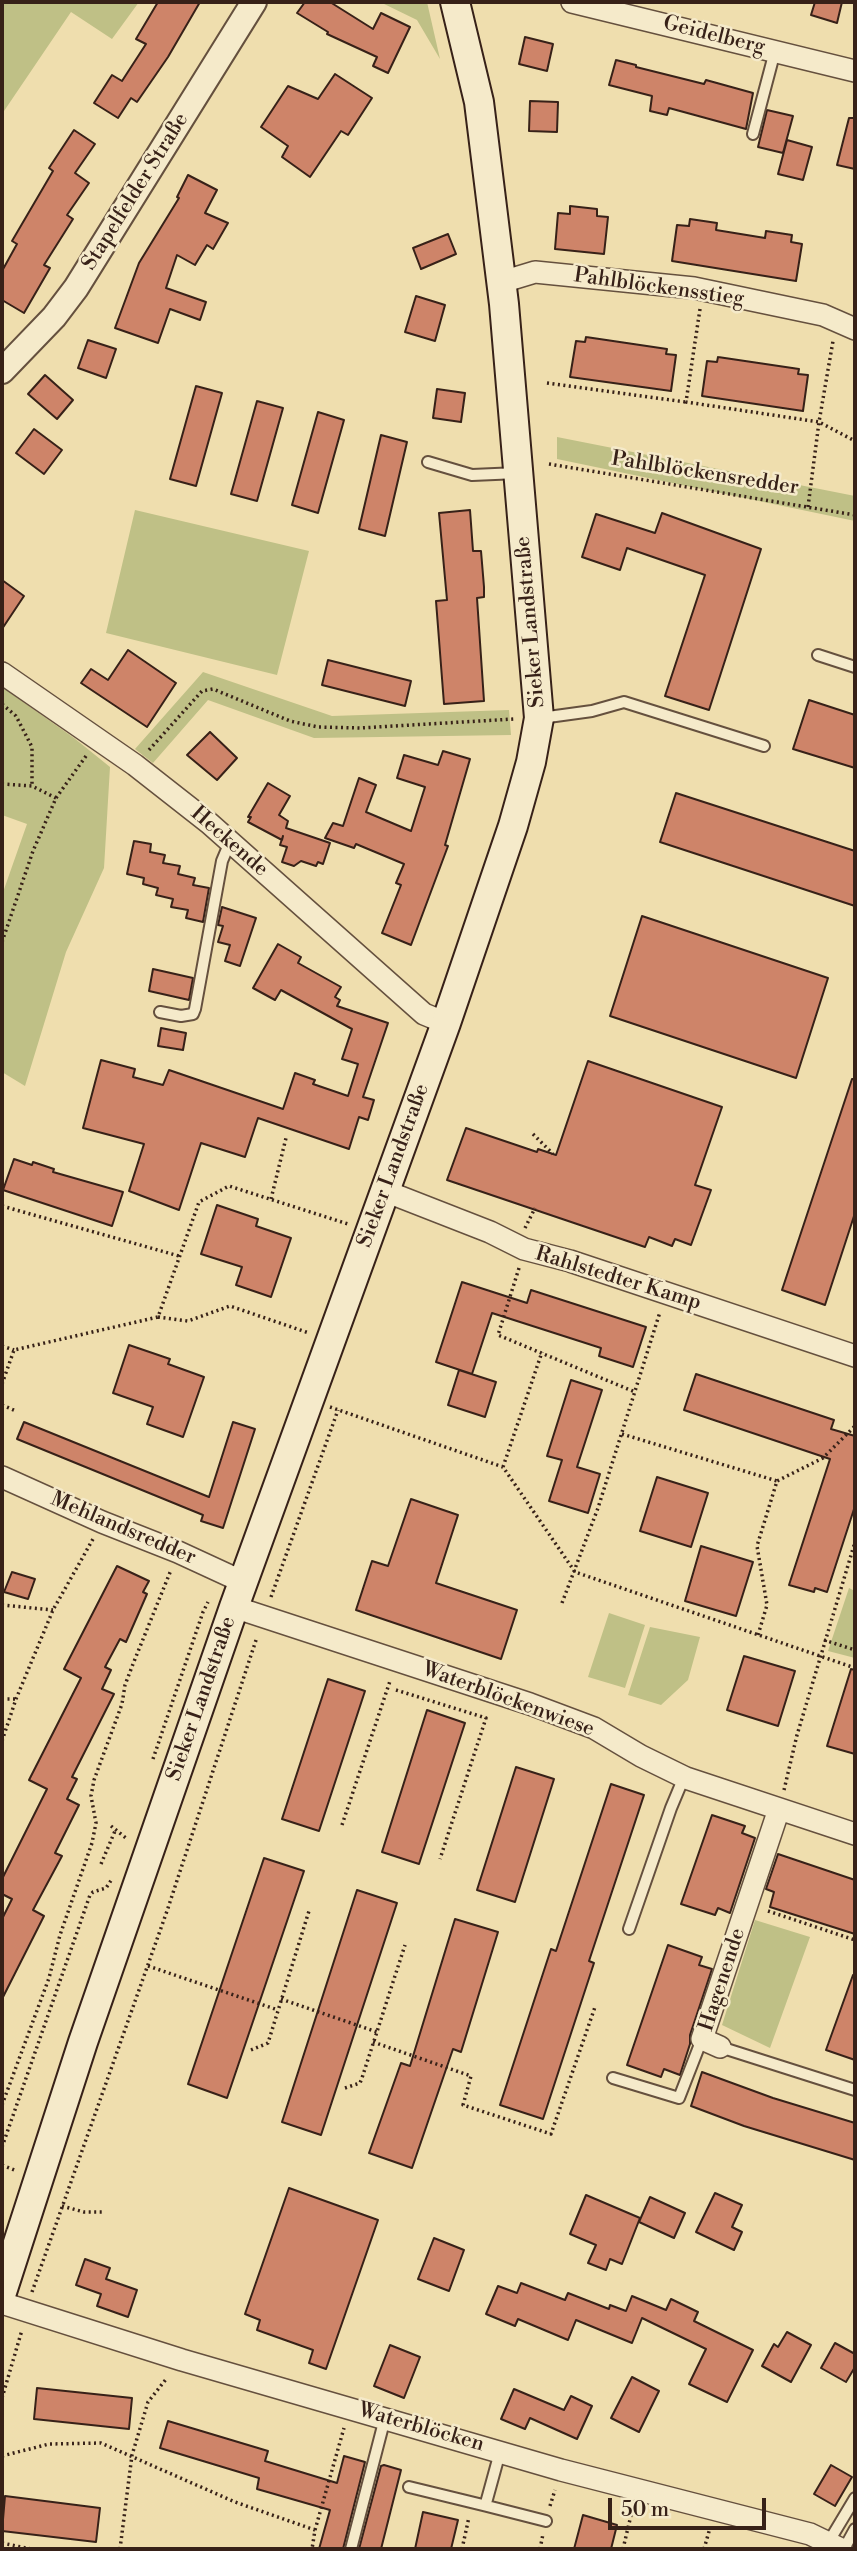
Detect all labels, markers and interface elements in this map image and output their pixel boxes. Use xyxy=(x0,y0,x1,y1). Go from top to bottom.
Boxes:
street label: Geidelberg xyxy=(660,11,768,61)
street label: Stapelfelder Straße xyxy=(77,109,195,275)
street label: Pahlblöckensstieg xyxy=(572,264,746,312)
street label: Pahlblöckensredder xyxy=(610,447,800,501)
street label: Sieker Landstraße xyxy=(511,535,551,709)
street label: Heckende xyxy=(185,801,273,883)
street label: Sieker Landstraße xyxy=(353,1081,435,1251)
street label: Rahlstedter Kamp xyxy=(532,1242,704,1316)
street label: Mehlandsredder xyxy=(47,1487,199,1571)
street label: Sieker Landstraße xyxy=(162,1614,242,1784)
street label: Waterblöckenwiese xyxy=(418,1657,598,1743)
street label: Hagenende xyxy=(695,1925,751,2035)
street label: Waterblöcken xyxy=(355,2398,487,2458)
scale bar xyxy=(612,2484,770,2528)
text: 50 m xyxy=(621,2497,669,2523)

